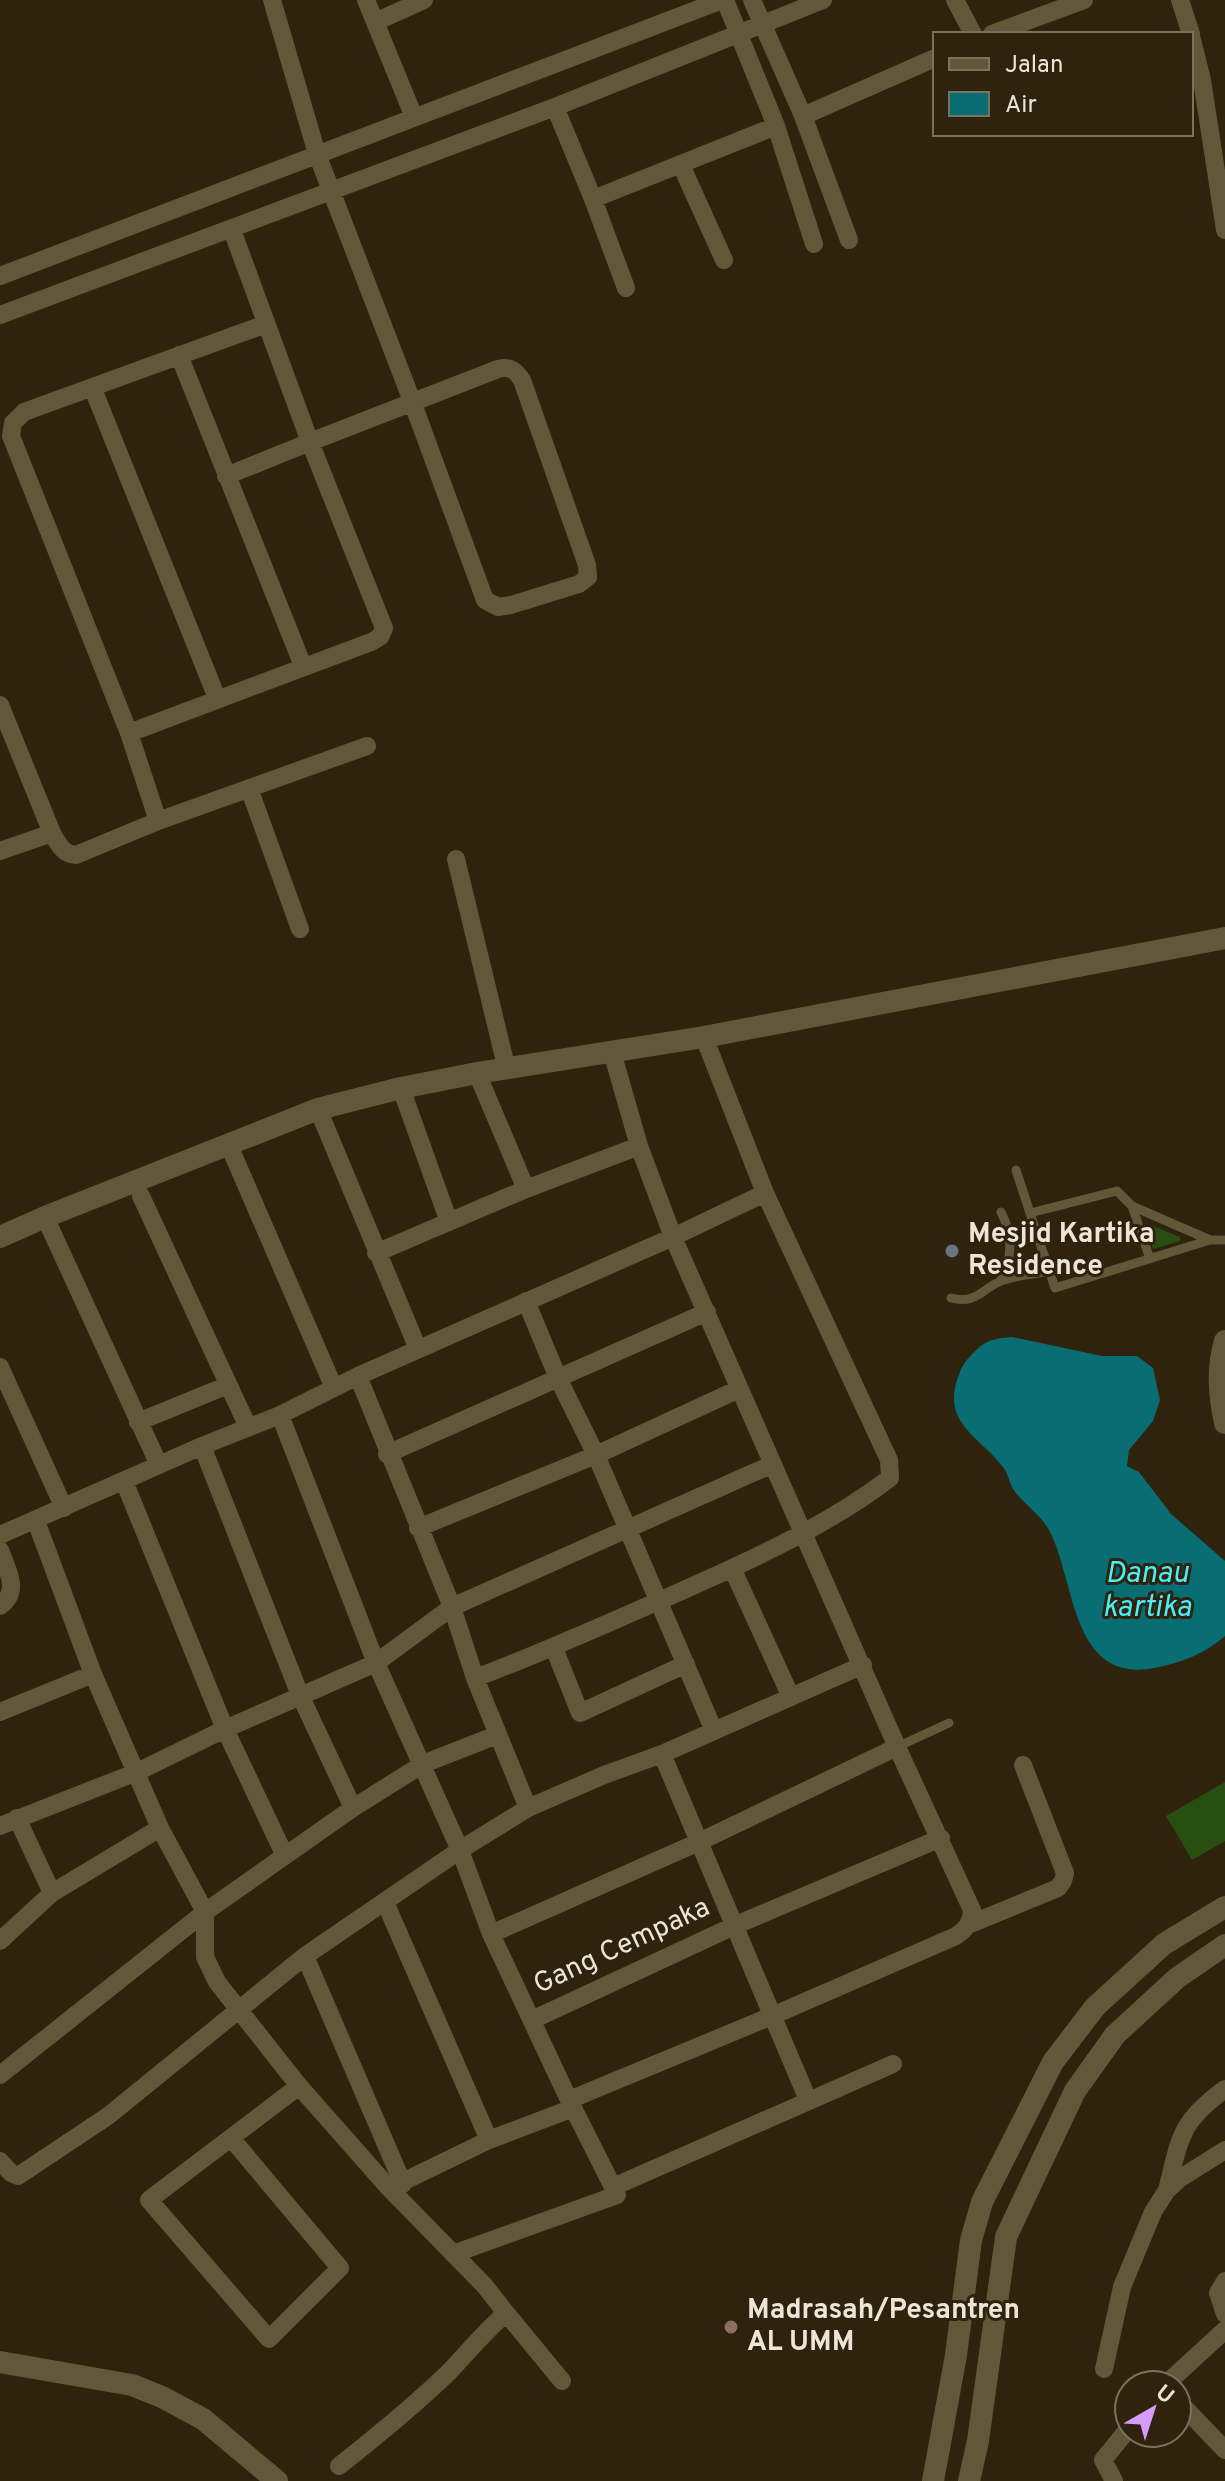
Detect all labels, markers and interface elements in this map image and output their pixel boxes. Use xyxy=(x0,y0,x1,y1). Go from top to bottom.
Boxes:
legend xyxy=(933,32,1193,136)
text: Jalan xyxy=(1005,51,1063,81)
text: Air xyxy=(1005,91,1037,121)
place label: Mesjid Kartika Residence xyxy=(968,1217,1155,1285)
marker: Mesjid Kartika Residence xyxy=(943,1242,961,1260)
water label: Danau kartika xyxy=(1102,1556,1192,1627)
street label: Gang Cempaka xyxy=(528,1890,716,2004)
place label: Madrasah/Pesantren AL UMM xyxy=(747,2293,1020,2361)
marker: Madrasah/Pesantren AL UMM xyxy=(722,2318,740,2336)
north arrow xyxy=(1113,2369,1193,2449)
text: U xyxy=(1149,2380,1179,2411)

